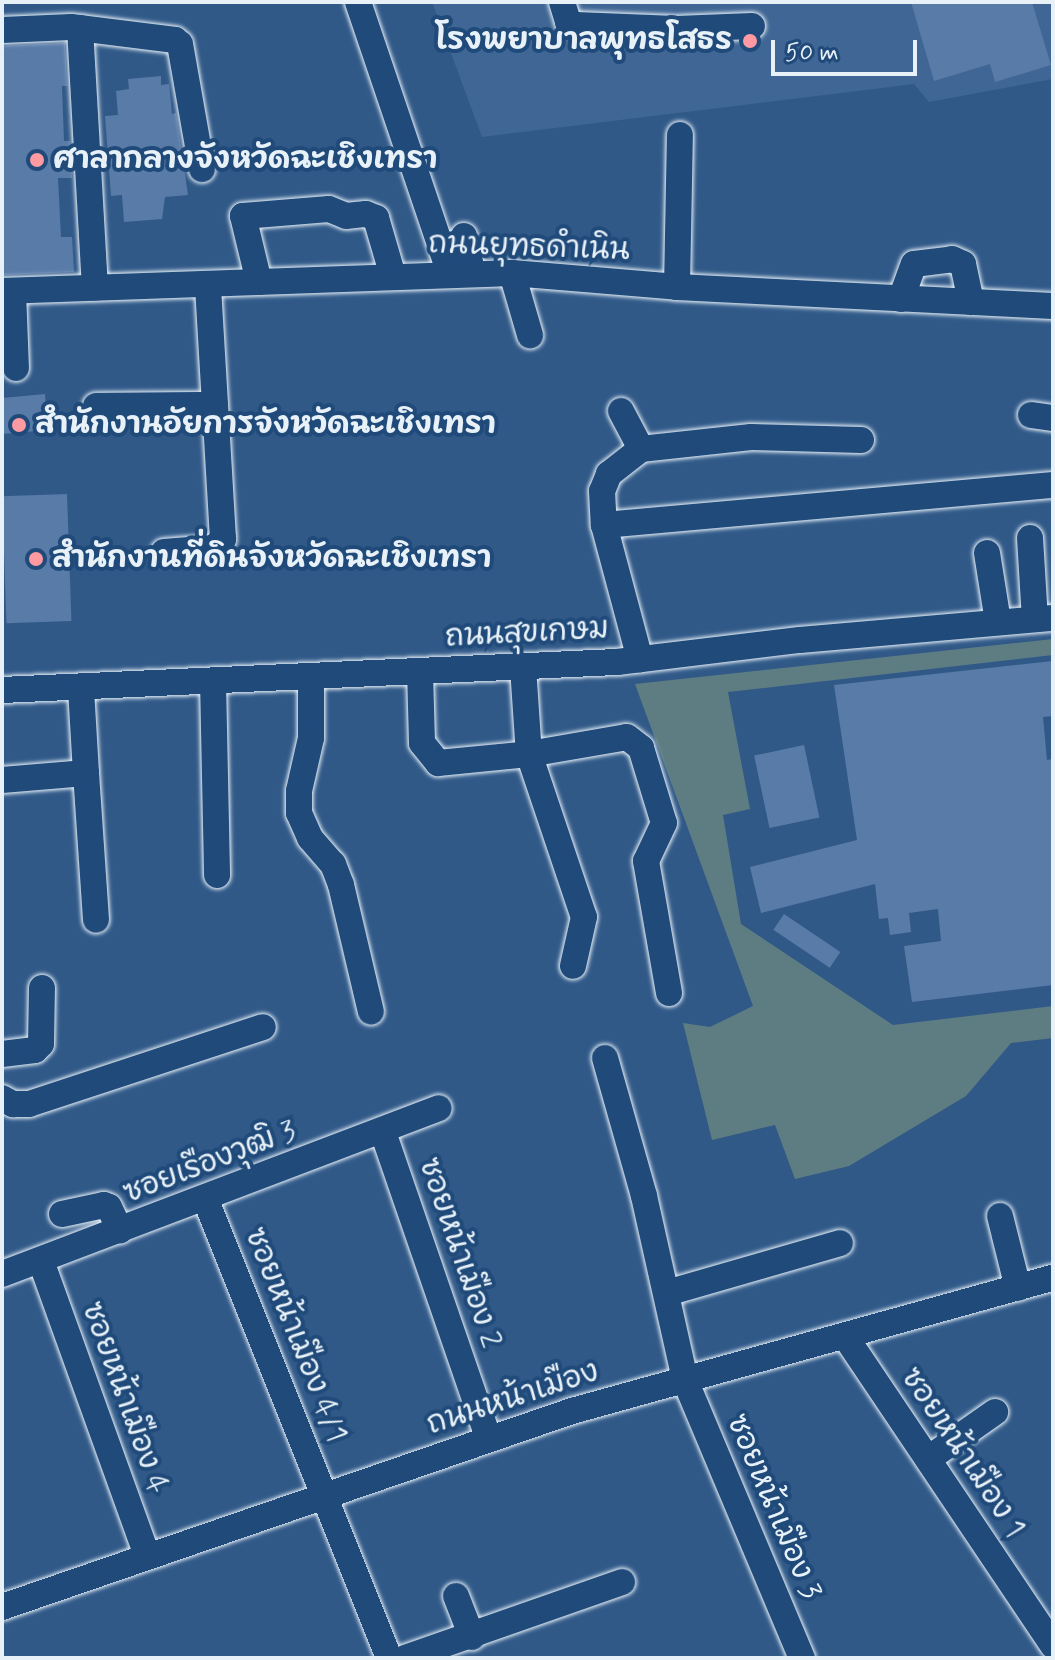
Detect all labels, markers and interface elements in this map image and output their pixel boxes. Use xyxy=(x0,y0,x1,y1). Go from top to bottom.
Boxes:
place label: โรงพยาบาลพุทธโสธร xyxy=(435,23,732,59)
scale bar xyxy=(775,24,921,74)
marker: โรงพยาบาลพุทธโสธร xyxy=(739,30,761,52)
text: 50 m xyxy=(785,38,839,69)
place label: ศาลากลางจังหวัดฉะเชิงเทรา xyxy=(53,142,437,178)
marker: ศาลากลางจังหวัดฉะเชิงเทรา xyxy=(28,151,46,169)
street label: ถนนยุทธดำเนิน xyxy=(428,226,630,270)
place label: สำนักงานอัยการจังหวัดฉะเชิงเทรา xyxy=(35,407,496,443)
marker: สำนักงานอัยการจังหวัดฉะเชิงเทรา xyxy=(10,416,28,434)
place label: สำนักงานที่ดินจังหวัดฉะเชิงเทรา xyxy=(52,541,491,577)
marker: สำนักงานที่ดินจังหวัดฉะเชิงเทรา xyxy=(27,550,45,568)
street label: ถนนสุขเกษม xyxy=(444,612,610,656)
street label: ซอยเรืองวุฒิ 3 xyxy=(119,1114,301,1212)
street label: ซอยหน้าเมือง 2 xyxy=(410,1153,508,1353)
street label: ซอยหน้าเมือง 4/1 xyxy=(236,1223,354,1447)
street label: ซอยหน้าเมือง 4 xyxy=(73,1297,175,1499)
street label: ถนนหน้าเมือง xyxy=(423,1354,603,1444)
street label: ซอยหน้าเมือง 1 xyxy=(892,1361,1032,1545)
street label: ซอยหน้าเมือง 3 xyxy=(718,1409,828,1605)

